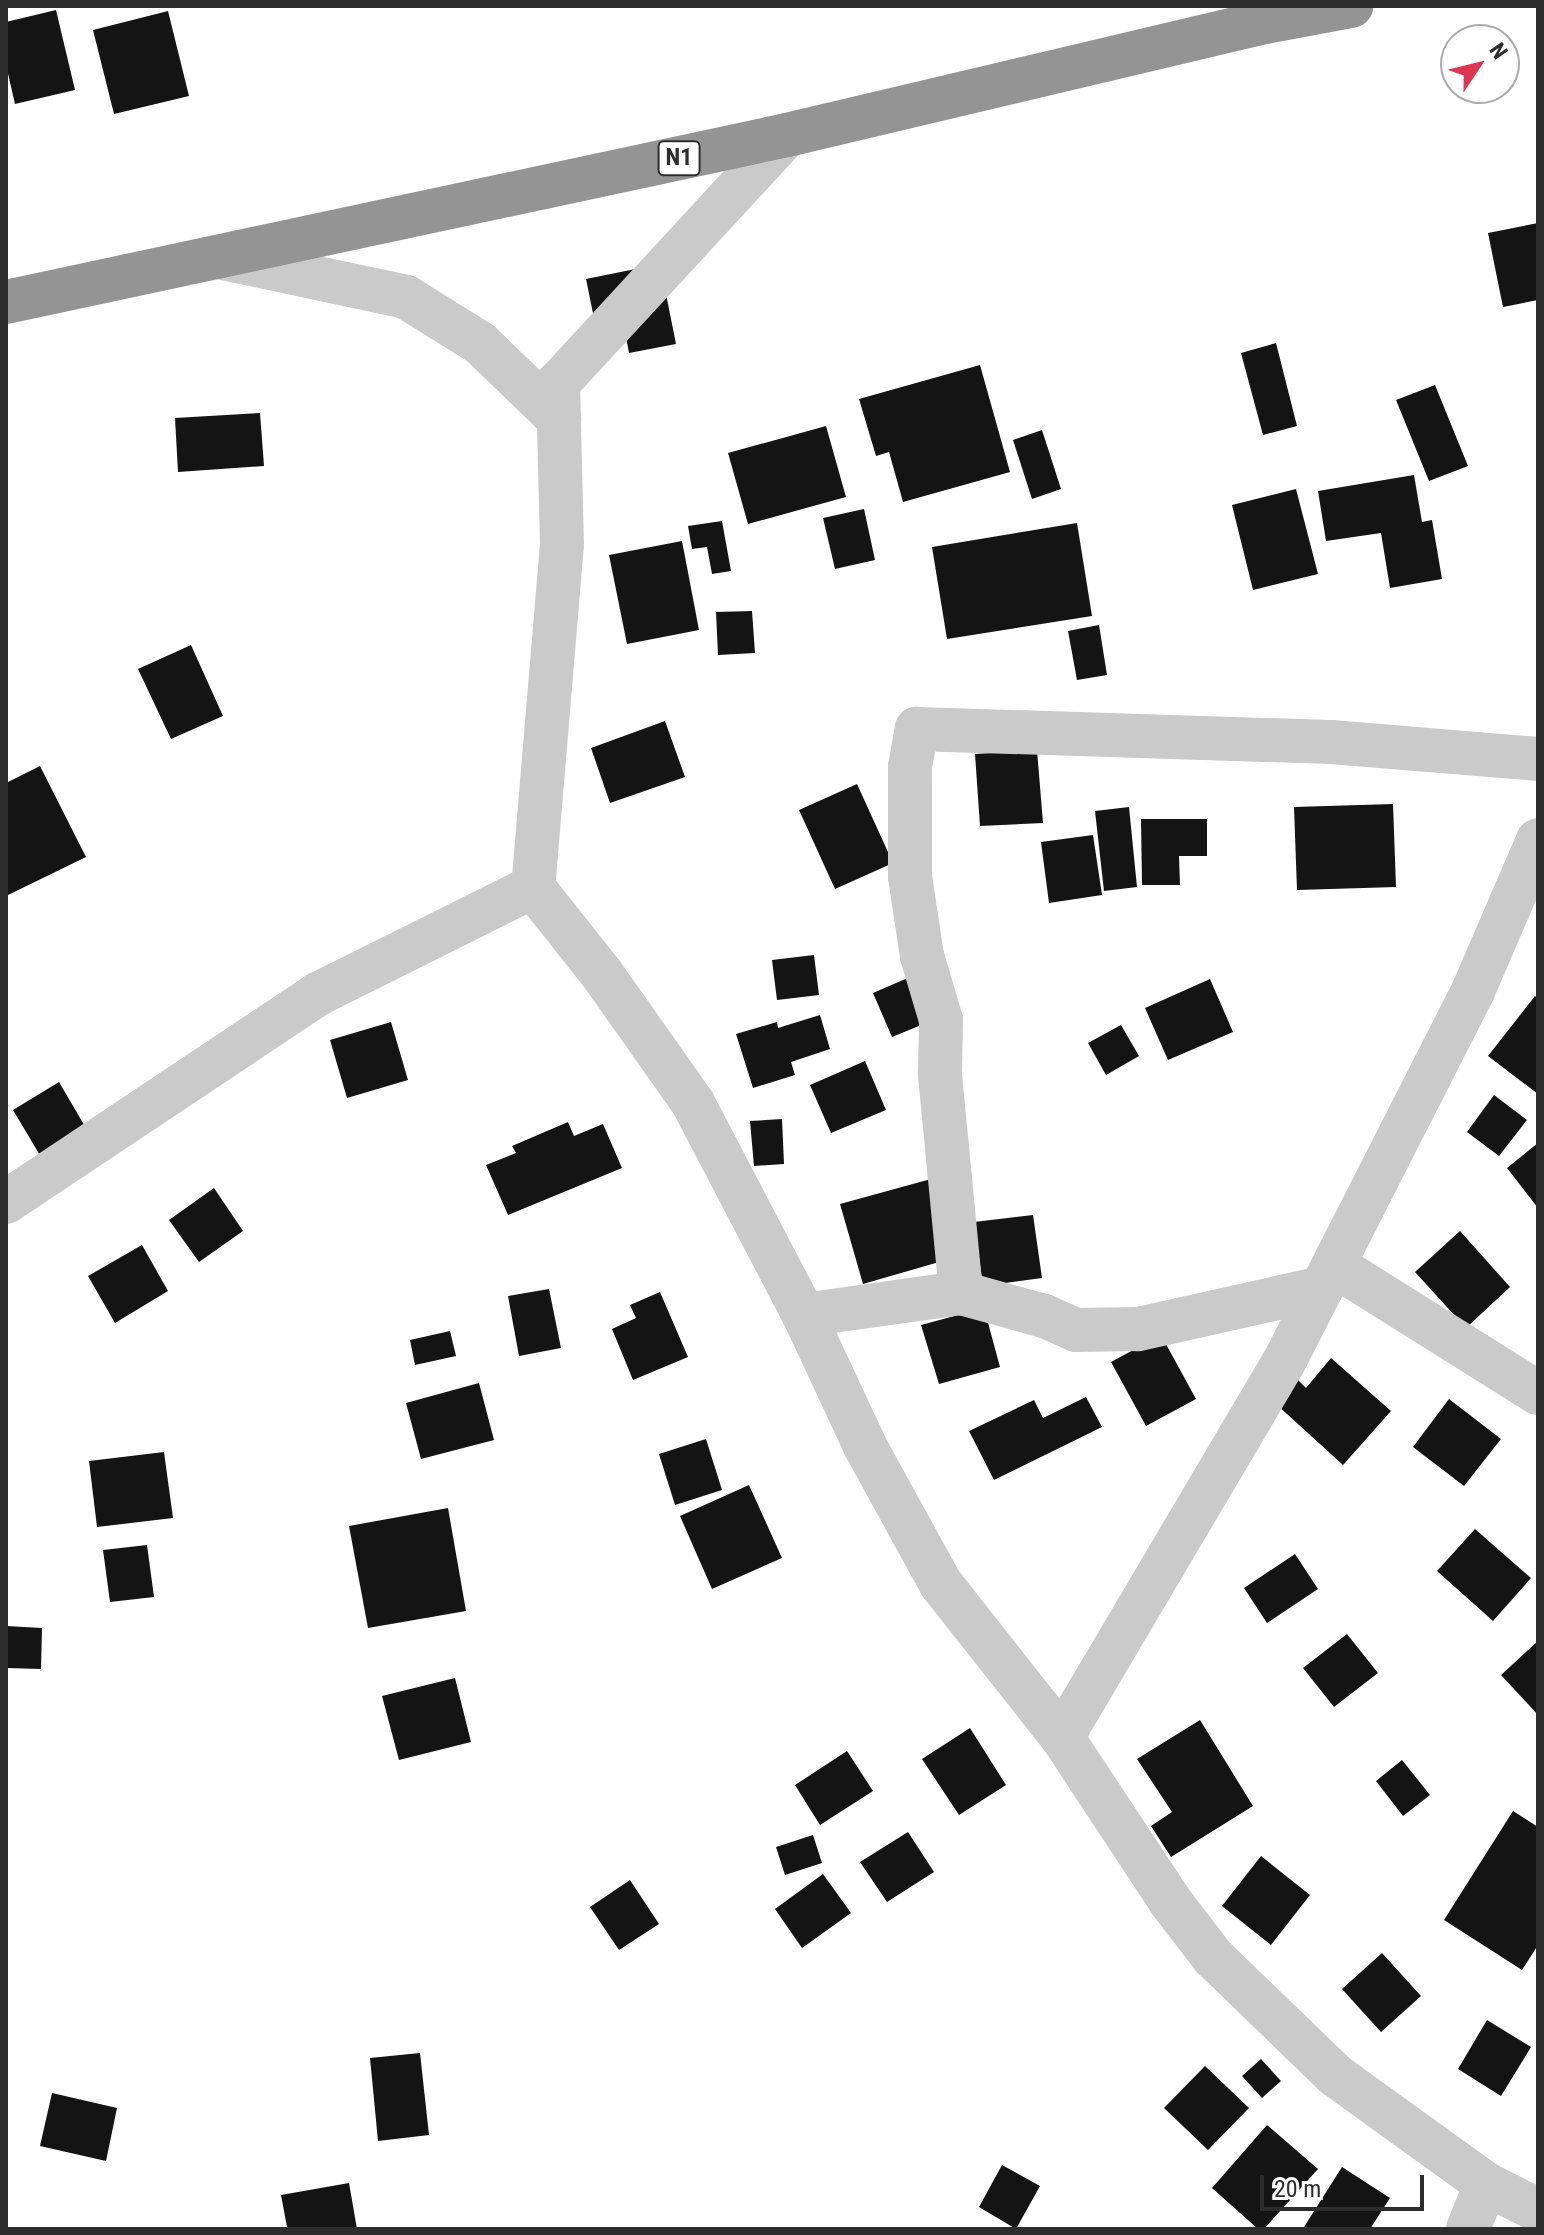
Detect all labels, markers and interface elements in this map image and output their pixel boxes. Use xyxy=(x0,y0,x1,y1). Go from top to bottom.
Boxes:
north arrow xyxy=(1440,24,1520,104)
text: N xyxy=(1484,38,1513,64)
road number: N1 xyxy=(657,138,701,178)
scale bar xyxy=(1264,2159,1428,2209)
text: 20 m xyxy=(1274,2175,1321,2203)

